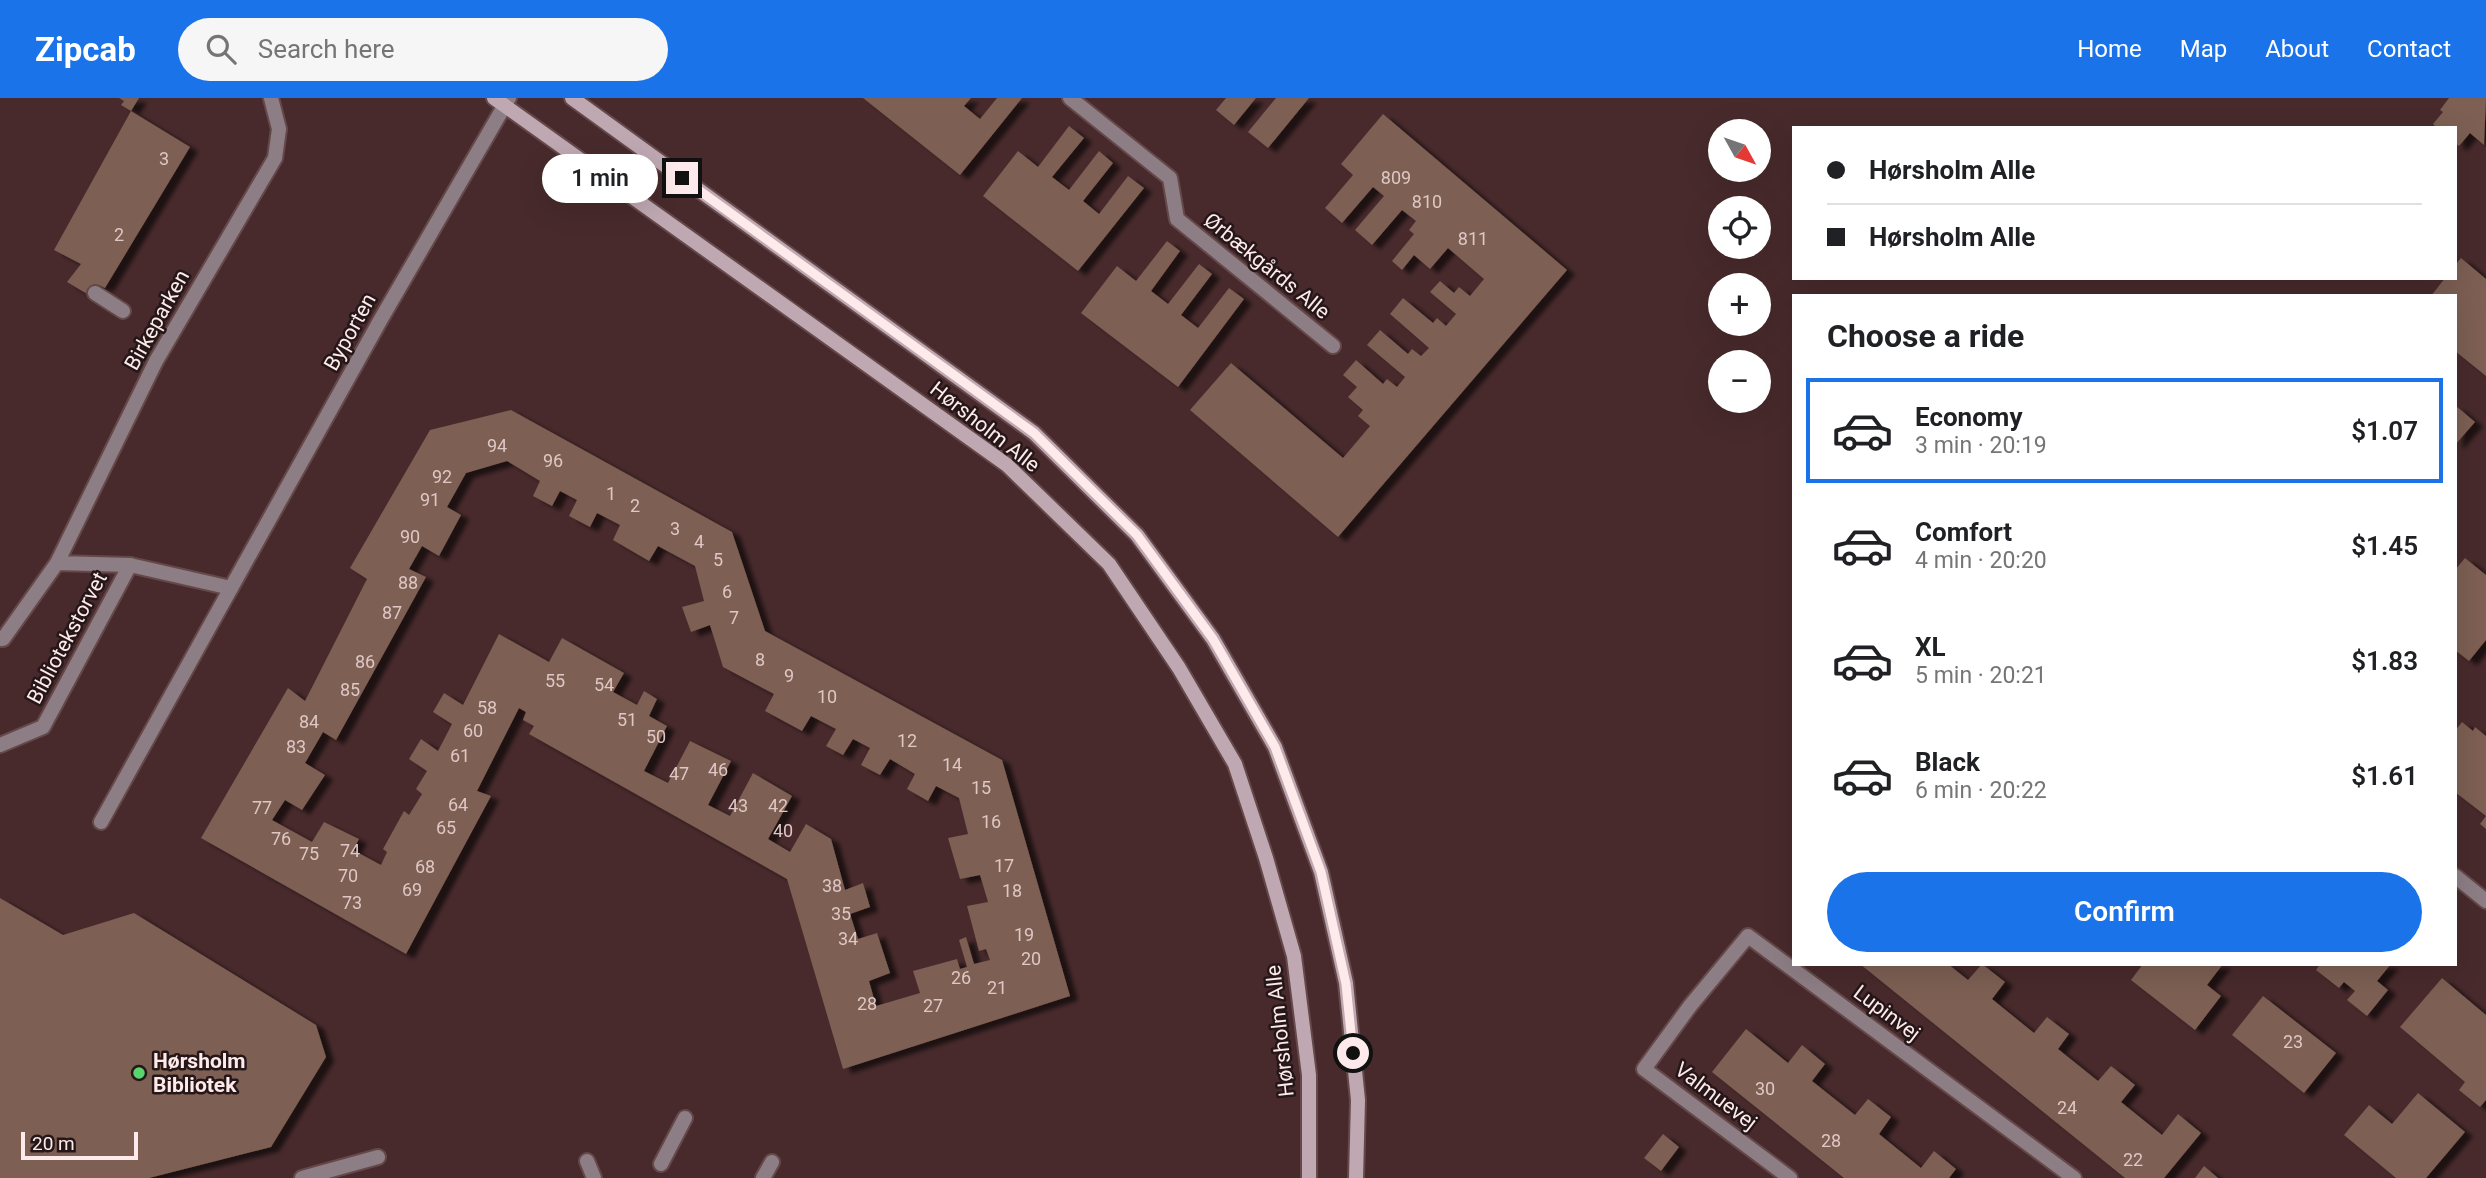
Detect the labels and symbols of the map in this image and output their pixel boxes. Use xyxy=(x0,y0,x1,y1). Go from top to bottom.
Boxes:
north arrow xyxy=(1708,119,1771,182)
house number: 3 xyxy=(159,148,169,169)
callout: 1 min xyxy=(542,154,658,202)
route end xyxy=(666,162,698,194)
house number: 809 xyxy=(1381,167,1411,188)
house number: 810 xyxy=(1412,191,1442,212)
street label: Ørbækgårds Alle xyxy=(1199,208,1335,324)
house number: 2 xyxy=(114,224,124,245)
house number: 811 xyxy=(1458,228,1488,249)
street label: Birkeparken xyxy=(120,266,194,374)
street label: Byporten xyxy=(319,289,381,375)
street label: Hørsholm Alle xyxy=(926,377,1044,477)
house number: 94 xyxy=(487,435,507,456)
house number: 96 xyxy=(543,450,563,471)
house number: 92 xyxy=(432,466,452,487)
house number: 1 xyxy=(606,483,616,504)
house number: 91 xyxy=(420,489,440,510)
house number: 2 xyxy=(630,495,640,516)
house number: 3 xyxy=(670,518,680,539)
house number: 90 xyxy=(400,526,420,547)
house number: 4 xyxy=(694,531,704,552)
house number: 5 xyxy=(713,549,723,570)
street label: Bibliotekstorvet xyxy=(22,568,112,708)
house number: 88 xyxy=(398,572,418,593)
house number: 6 xyxy=(722,581,732,602)
house number: 87 xyxy=(382,602,402,623)
house number: 7 xyxy=(729,607,739,628)
house number: 8 xyxy=(755,649,765,670)
house number: 86 xyxy=(355,651,375,672)
house number: 9 xyxy=(784,665,794,686)
house number: 55 xyxy=(545,670,565,691)
house number: 54 xyxy=(594,674,614,695)
house number: 85 xyxy=(340,679,360,700)
house number: 10 xyxy=(817,686,837,707)
house number: 58 xyxy=(477,697,497,718)
house number: 51 xyxy=(617,709,637,730)
house number: 84 xyxy=(299,711,319,732)
house number: 60 xyxy=(463,720,483,741)
house number: 50 xyxy=(646,726,666,747)
house number: 12 xyxy=(897,730,917,751)
house number: 83 xyxy=(286,736,306,757)
house number: 61 xyxy=(450,745,470,766)
house number: 14 xyxy=(942,754,962,775)
house number: 46 xyxy=(708,759,728,780)
house number: 47 xyxy=(669,763,689,784)
house number: 15 xyxy=(971,777,991,798)
house number: 64 xyxy=(448,794,468,815)
house number: 43 xyxy=(728,795,748,816)
house number: 42 xyxy=(768,795,788,816)
house number: 77 xyxy=(252,797,272,818)
house number: 16 xyxy=(981,811,1001,832)
house number: 65 xyxy=(436,817,456,838)
house number: 40 xyxy=(773,820,793,841)
house number: 76 xyxy=(271,828,291,849)
house number: 74 xyxy=(340,840,360,861)
house number: 75 xyxy=(299,843,319,864)
house number: 17 xyxy=(994,855,1014,876)
house number: 68 xyxy=(415,856,435,877)
house number: 70 xyxy=(338,865,358,886)
house number: 38 xyxy=(822,875,842,896)
house number: 69 xyxy=(402,879,422,900)
house number: 18 xyxy=(1002,880,1022,901)
house number: 73 xyxy=(342,892,362,913)
house number: 35 xyxy=(831,903,851,924)
house number: 19 xyxy=(1014,924,1034,945)
house number: 34 xyxy=(838,928,858,949)
house number: 20 xyxy=(1021,948,1041,969)
street label: Hørsholm Alle xyxy=(1261,964,1299,1098)
house number: 26 xyxy=(951,967,971,988)
house number: 21 xyxy=(987,977,1007,998)
street label: Lupinvej xyxy=(1849,980,1925,1046)
house number: 28 xyxy=(857,993,877,1014)
house number: 27 xyxy=(923,995,943,1016)
house number: 23 xyxy=(2283,1031,2303,1052)
route start xyxy=(1337,1037,1369,1069)
place label: Hørsholm Bibliotek xyxy=(153,1049,246,1097)
street label: Valmuevej xyxy=(1670,1057,1762,1135)
marker: Hørsholm Bibliotek xyxy=(131,1065,147,1081)
house number: 30 xyxy=(1755,1078,1775,1099)
house number: 24 xyxy=(2057,1097,2077,1118)
scale bar xyxy=(21,1129,138,1161)
house number: 28 xyxy=(1821,1130,1841,1151)
house number: 22 xyxy=(2123,1149,2143,1170)

